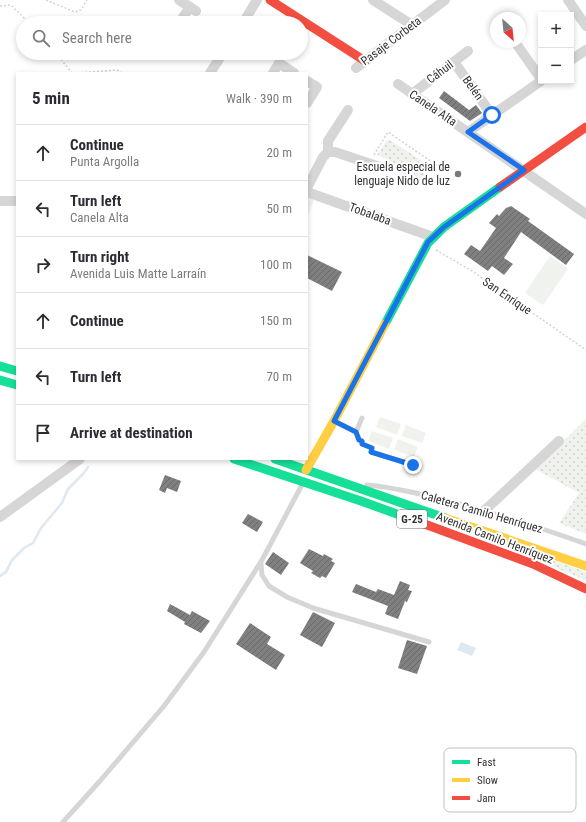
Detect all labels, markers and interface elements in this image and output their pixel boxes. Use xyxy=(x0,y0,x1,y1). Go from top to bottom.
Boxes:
north arrow xyxy=(490,12,526,48)
map controls xyxy=(538,12,574,84)
button: + xyxy=(538,12,574,48)
street label: Pasaje Corbeta xyxy=(358,14,424,68)
search box xyxy=(16,16,308,60)
icon: search xyxy=(30,27,52,49)
text: Search here xyxy=(62,29,132,47)
button: − xyxy=(538,48,574,84)
street label: Cáhuil xyxy=(424,57,456,87)
street label: Belén xyxy=(460,73,487,103)
street label: Canela Alta xyxy=(407,87,460,129)
text: 5 min xyxy=(32,88,70,108)
text: Walk · 390 m xyxy=(226,91,292,106)
route start xyxy=(483,106,501,124)
text: Continue xyxy=(70,136,124,154)
icon: ahead xyxy=(32,142,54,164)
text: 20 m xyxy=(266,145,292,160)
text: Punta Argolla xyxy=(70,154,139,169)
place label: Escuela especial de lenguaje Nido de luz xyxy=(354,160,450,188)
marker: Escuela especial de lenguaje Nido de luz xyxy=(453,169,463,179)
text: Turn left xyxy=(70,192,121,210)
icon: left xyxy=(32,198,54,220)
street label: Tobalaba xyxy=(347,200,393,228)
text: 50 m xyxy=(266,201,292,216)
text: Canela Alta xyxy=(70,210,129,225)
text: Turn right xyxy=(70,248,129,266)
icon: right xyxy=(32,254,54,276)
text: 100 m xyxy=(260,257,292,272)
text: Avenida Luis Matte Larraín xyxy=(70,266,206,281)
street label: San Enrique xyxy=(480,274,535,318)
icon: ahead xyxy=(32,310,54,332)
text: Continue xyxy=(70,312,124,330)
text: 150 m xyxy=(260,313,292,328)
icon: left xyxy=(32,366,54,388)
text: Turn left xyxy=(70,368,121,386)
text: 70 m xyxy=(266,369,292,384)
icon: arrive xyxy=(32,422,54,444)
text: Arrive at destination xyxy=(70,424,193,442)
route end xyxy=(404,456,422,474)
street label: Caletera Camilo Henríquez xyxy=(420,488,544,536)
street label: Avenida Camilo Henríquez xyxy=(434,509,556,567)
road number: G-25 xyxy=(397,510,427,528)
legend xyxy=(444,748,576,812)
text: Fast xyxy=(477,756,496,769)
text: Slow xyxy=(477,774,498,787)
text: Jam xyxy=(477,792,496,805)

